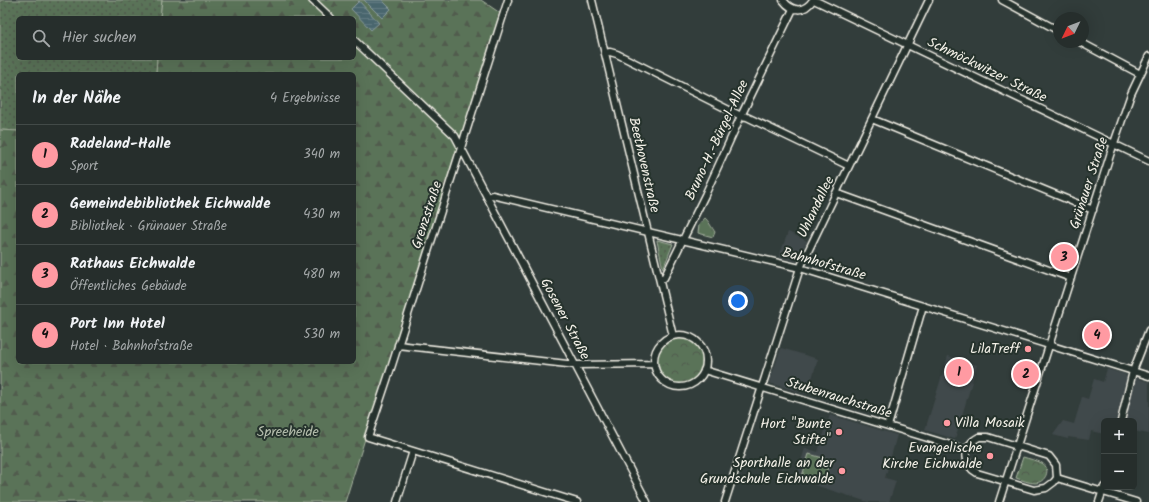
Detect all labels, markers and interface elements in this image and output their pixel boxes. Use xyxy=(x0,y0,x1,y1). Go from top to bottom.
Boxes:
north arrow xyxy=(1053,12,1089,48)
search box xyxy=(16,16,356,60)
text: Hier suchen xyxy=(62,26,136,50)
icon: search xyxy=(30,27,52,49)
street label: Schmöckwitzer Straße xyxy=(923,31,1051,109)
street label: Bruno-H.-Bürgel-Allee xyxy=(679,76,755,204)
text: In der Nähe xyxy=(32,85,121,112)
text: 4 Ergebnisse xyxy=(270,88,340,109)
street label: Beethovenstraße xyxy=(622,115,666,216)
text: Radeland-Halle xyxy=(70,132,171,156)
street label: Grünauer Straße xyxy=(1064,133,1114,232)
text: 1 xyxy=(43,144,47,165)
text: 340 m xyxy=(303,144,340,165)
text: Sport xyxy=(70,156,98,177)
street label: Uhlandallee xyxy=(792,172,841,242)
street label: Grenzstraße xyxy=(406,178,449,252)
text: Gemeindebibliothek Eichwalde xyxy=(70,192,270,216)
text: 2 xyxy=(41,204,49,225)
text: 430 m xyxy=(303,204,340,225)
text: Bibliothek · Grünauer Straße xyxy=(70,216,227,237)
street label: Bahnhofstraße xyxy=(779,241,869,287)
pin: 3 xyxy=(1051,242,1077,272)
text: Rathaus Eichwalde xyxy=(70,252,195,276)
text: 3 xyxy=(41,264,49,285)
text: 480 m xyxy=(303,264,340,285)
street label: Gosener Straße xyxy=(534,274,596,364)
text: Öffentliches Gebäude xyxy=(70,276,187,297)
your location xyxy=(728,291,748,311)
text: Port Inn Hotel xyxy=(70,312,165,336)
pin: 4 xyxy=(1084,320,1110,350)
text: 4 xyxy=(41,324,49,345)
text: 530 m xyxy=(304,324,340,345)
text: Hotel · Bahnhofstraße xyxy=(70,336,193,357)
place label: LilaTreff xyxy=(970,338,1022,360)
marker: LilaTreff xyxy=(1023,344,1033,354)
pin: 1 xyxy=(946,357,972,387)
pin: 2 xyxy=(1013,359,1039,389)
street label: Stubenrauchstraße xyxy=(783,371,895,425)
place label: Villa Mosaik xyxy=(955,412,1025,434)
place label: Hort "Bunte Stifte" xyxy=(760,413,832,451)
marker: Villa Mosaik xyxy=(942,418,952,428)
map controls xyxy=(1101,418,1137,490)
button: + xyxy=(1101,418,1137,454)
park label: Spreeheide xyxy=(257,421,320,443)
marker: Hort "Bunte Stifte" xyxy=(834,427,844,437)
place label: Evangelische Kirche Eichwalde xyxy=(882,437,983,475)
marker: Evangelische Kirche Eichwalde xyxy=(985,451,995,461)
place label: Sporthalle an der Grundschule Eichwalde xyxy=(700,452,835,490)
button: − xyxy=(1101,454,1137,490)
marker: Sporthalle an der Grundschule Eichwalde xyxy=(837,466,847,476)

